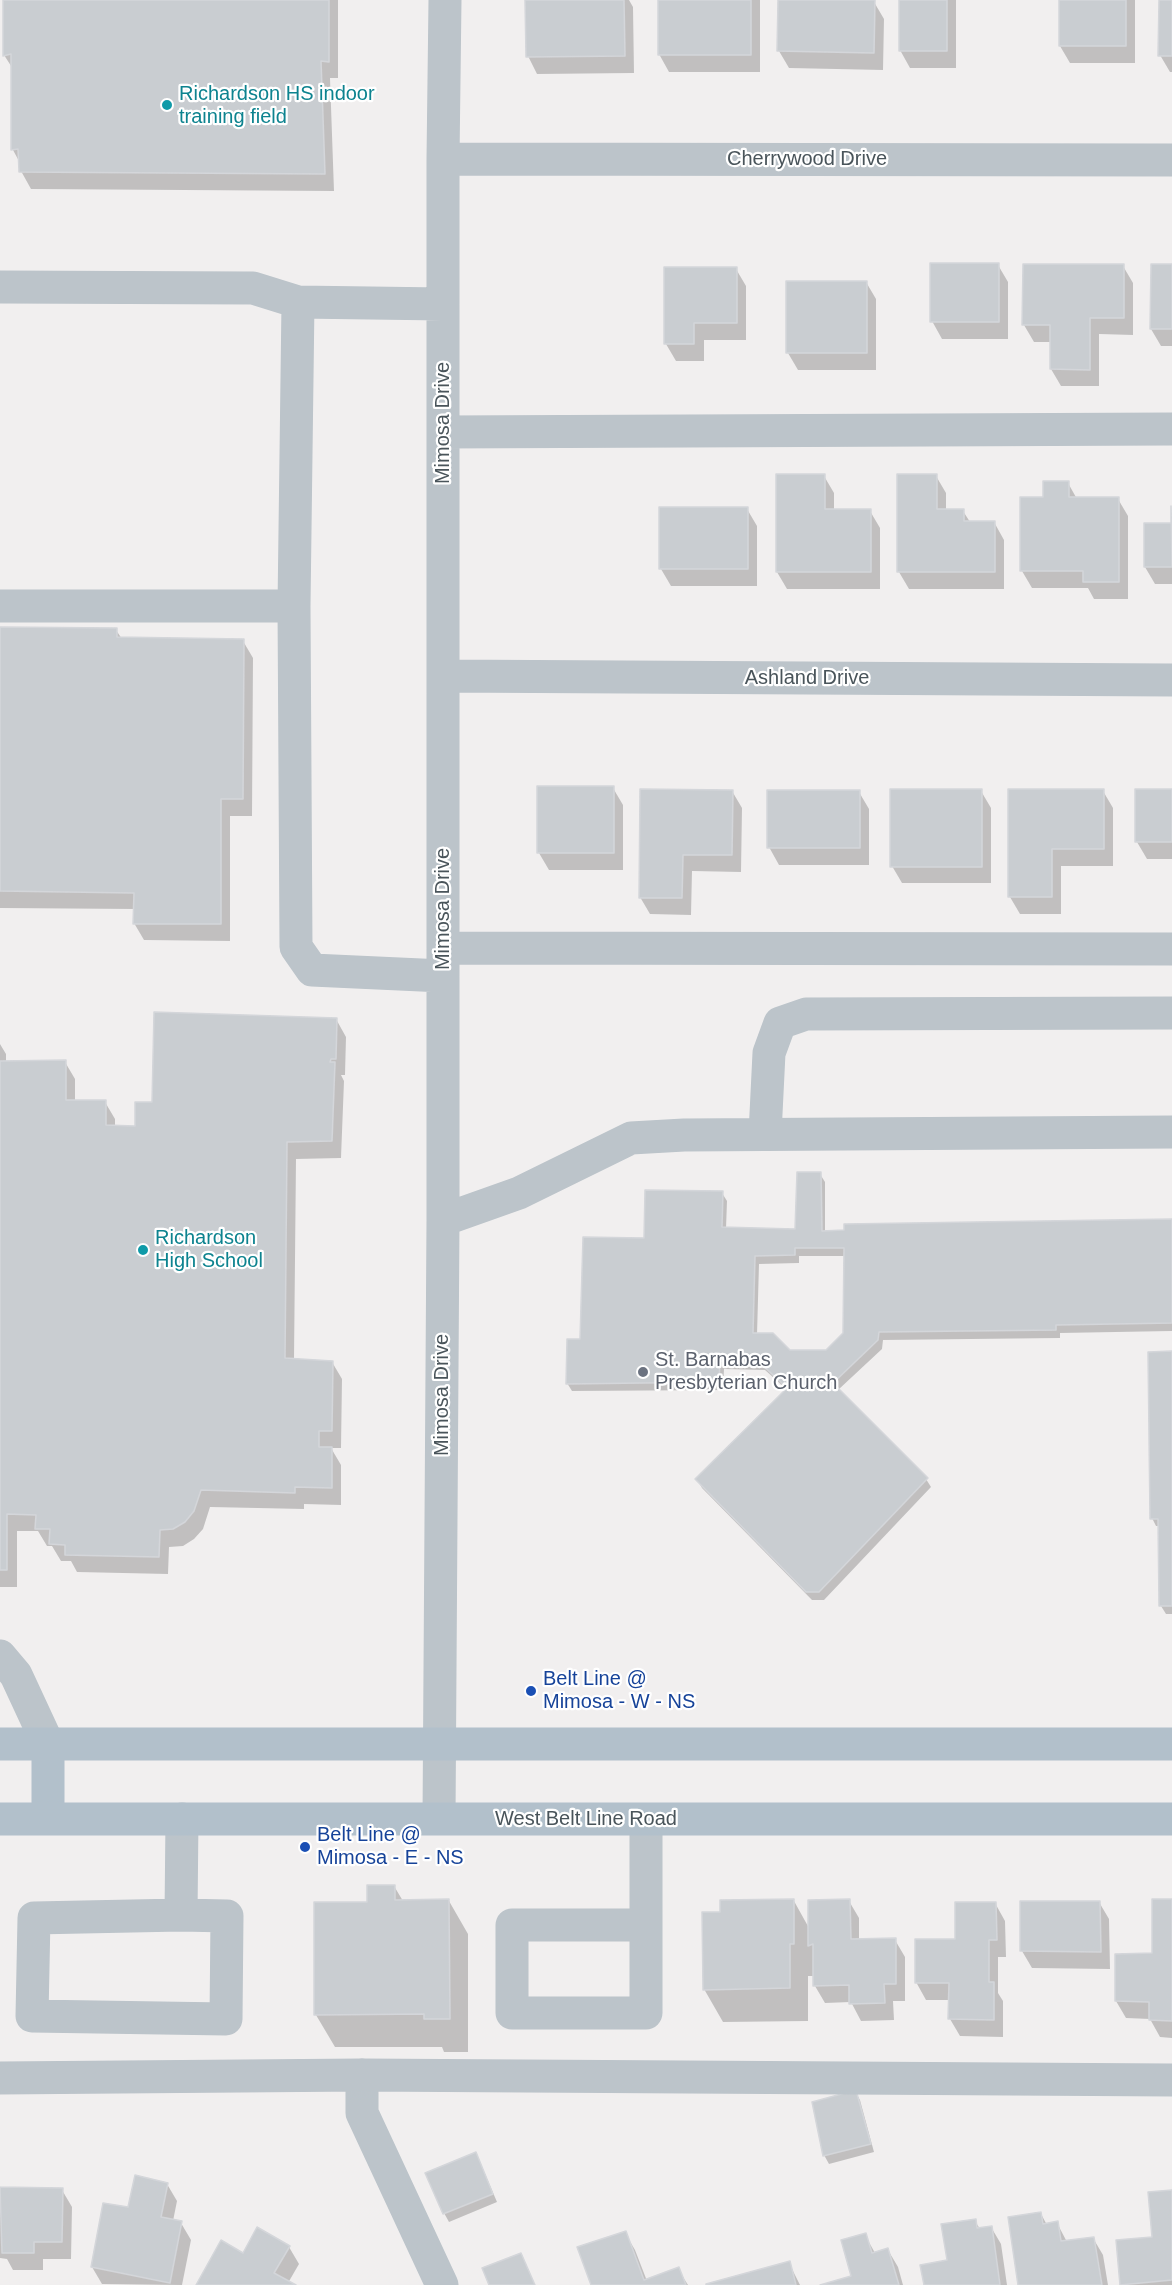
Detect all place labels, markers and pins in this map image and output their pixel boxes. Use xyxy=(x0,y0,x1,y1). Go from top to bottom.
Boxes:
place label: Richardson HS indoor training field xyxy=(179,82,375,129)
marker: Richardson HS indoor training field xyxy=(160,98,174,112)
place label: Richardson High School xyxy=(155,1226,263,1273)
marker: Richardson High School xyxy=(136,1243,150,1257)
place label: St. Barnabas Presbyterian Church xyxy=(655,1348,837,1395)
marker: St. Barnabas Presbyterian Church xyxy=(636,1365,650,1379)
place label: Belt Line @ Mimosa - W - NS xyxy=(543,1667,695,1714)
marker: Belt Line @ Mimosa - W - NS xyxy=(524,1684,538,1698)
place label: Belt Line @ Mimosa - E - NS xyxy=(317,1823,464,1870)
marker: Belt Line @ Mimosa - E - NS xyxy=(298,1840,312,1854)

